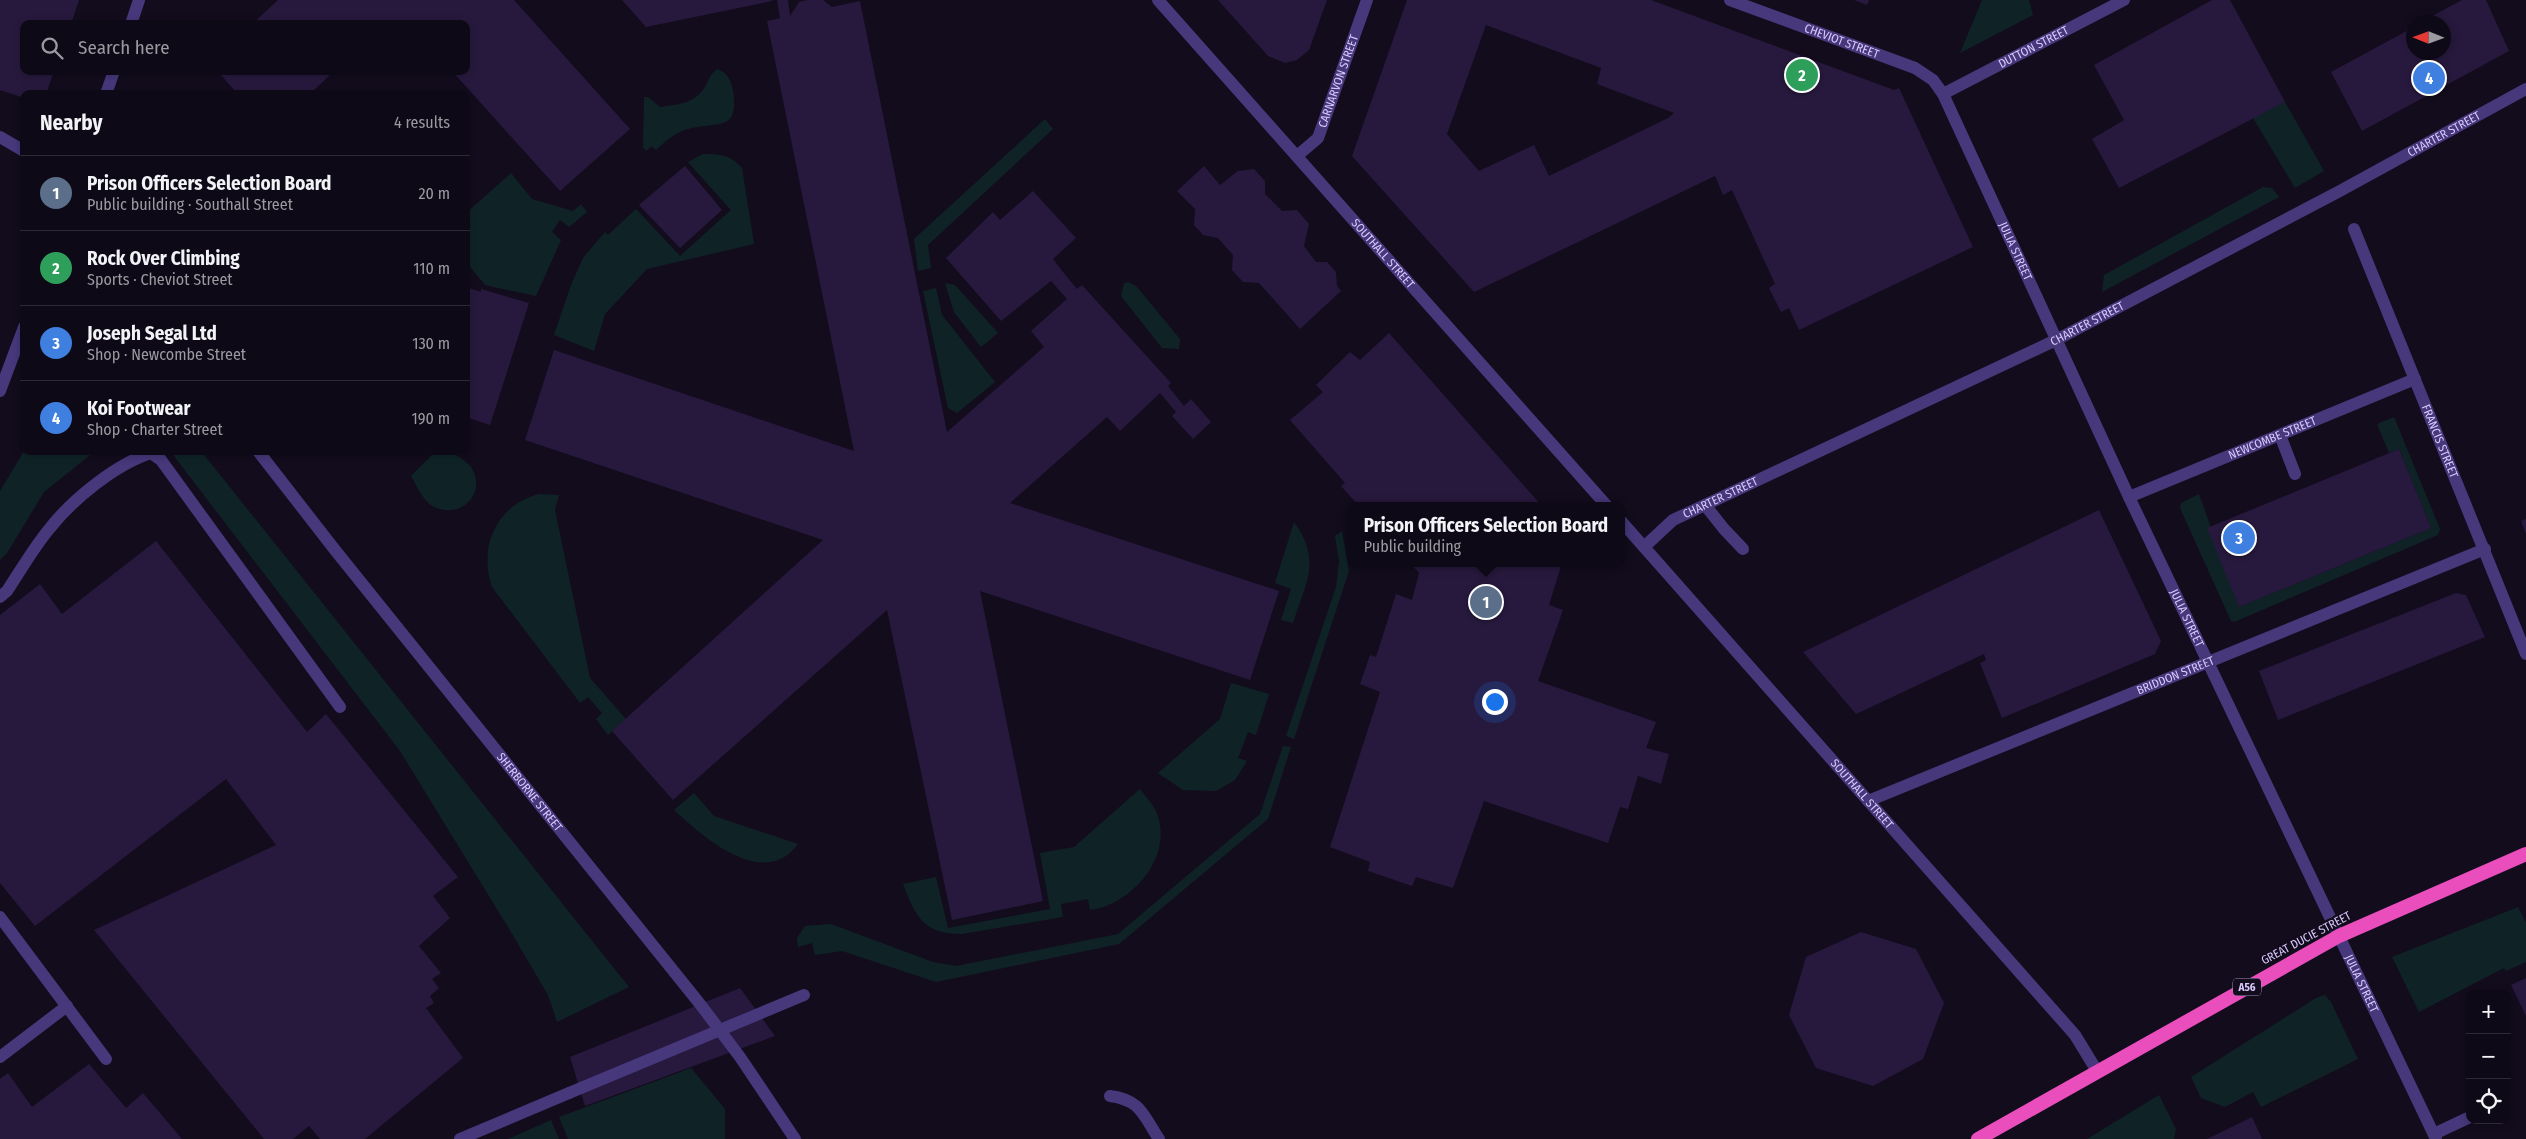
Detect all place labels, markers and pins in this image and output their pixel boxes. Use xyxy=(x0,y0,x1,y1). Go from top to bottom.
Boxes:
pin: 2 xyxy=(1786,56,1818,94)
pin: 4 xyxy=(2413,59,2445,97)
pin: 3 xyxy=(2223,519,2255,557)
pin: 1 xyxy=(1470,583,1502,621)

